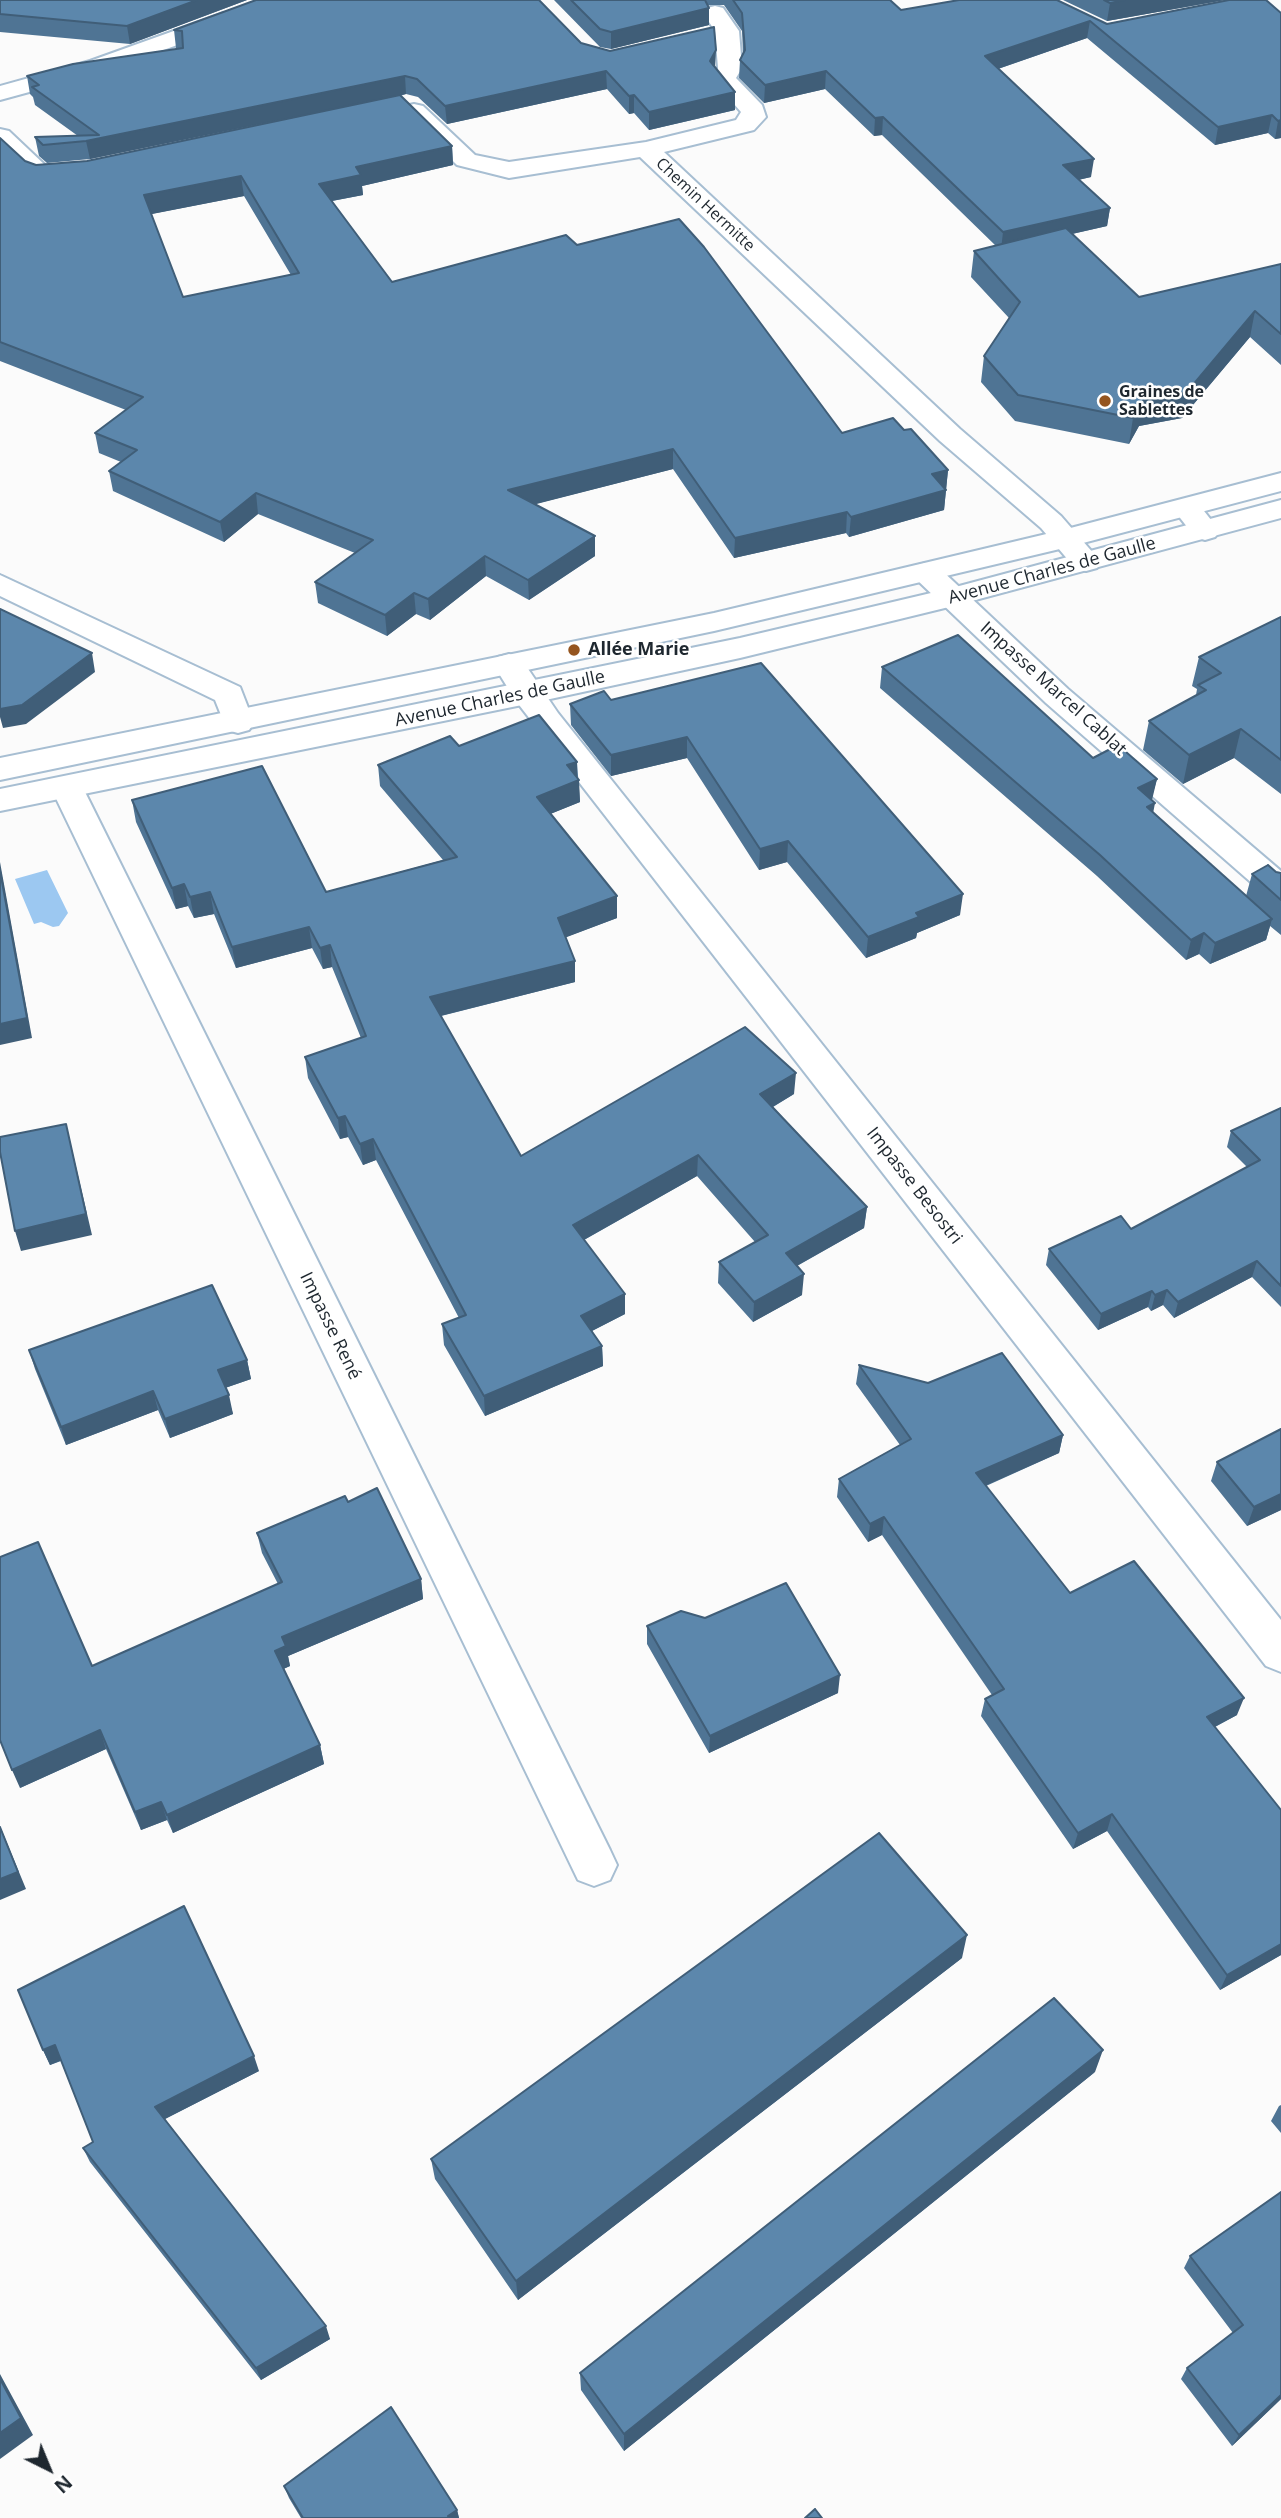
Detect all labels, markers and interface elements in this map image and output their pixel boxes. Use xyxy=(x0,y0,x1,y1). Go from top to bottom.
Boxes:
street label: Chemin Hermitte xyxy=(652,154,758,256)
place label: Graines de Sablettes xyxy=(1119,382,1204,420)
marker: Graines de Sablettes xyxy=(1097,393,1113,409)
street label: Avenue Charles de Gaulle xyxy=(946,533,1158,609)
street label: Impasse Marcel Cablat xyxy=(975,618,1131,760)
place label: Allée Marie xyxy=(588,639,689,661)
marker: Allée Marie xyxy=(566,642,582,658)
street label: Avenue Charles de Gaulle xyxy=(393,666,607,732)
street label: Impasse Besostri xyxy=(862,1123,966,1249)
street label: Impasse René xyxy=(295,1269,365,1383)
north arrow xyxy=(14,2434,84,2504)
text: N xyxy=(49,2470,78,2499)

